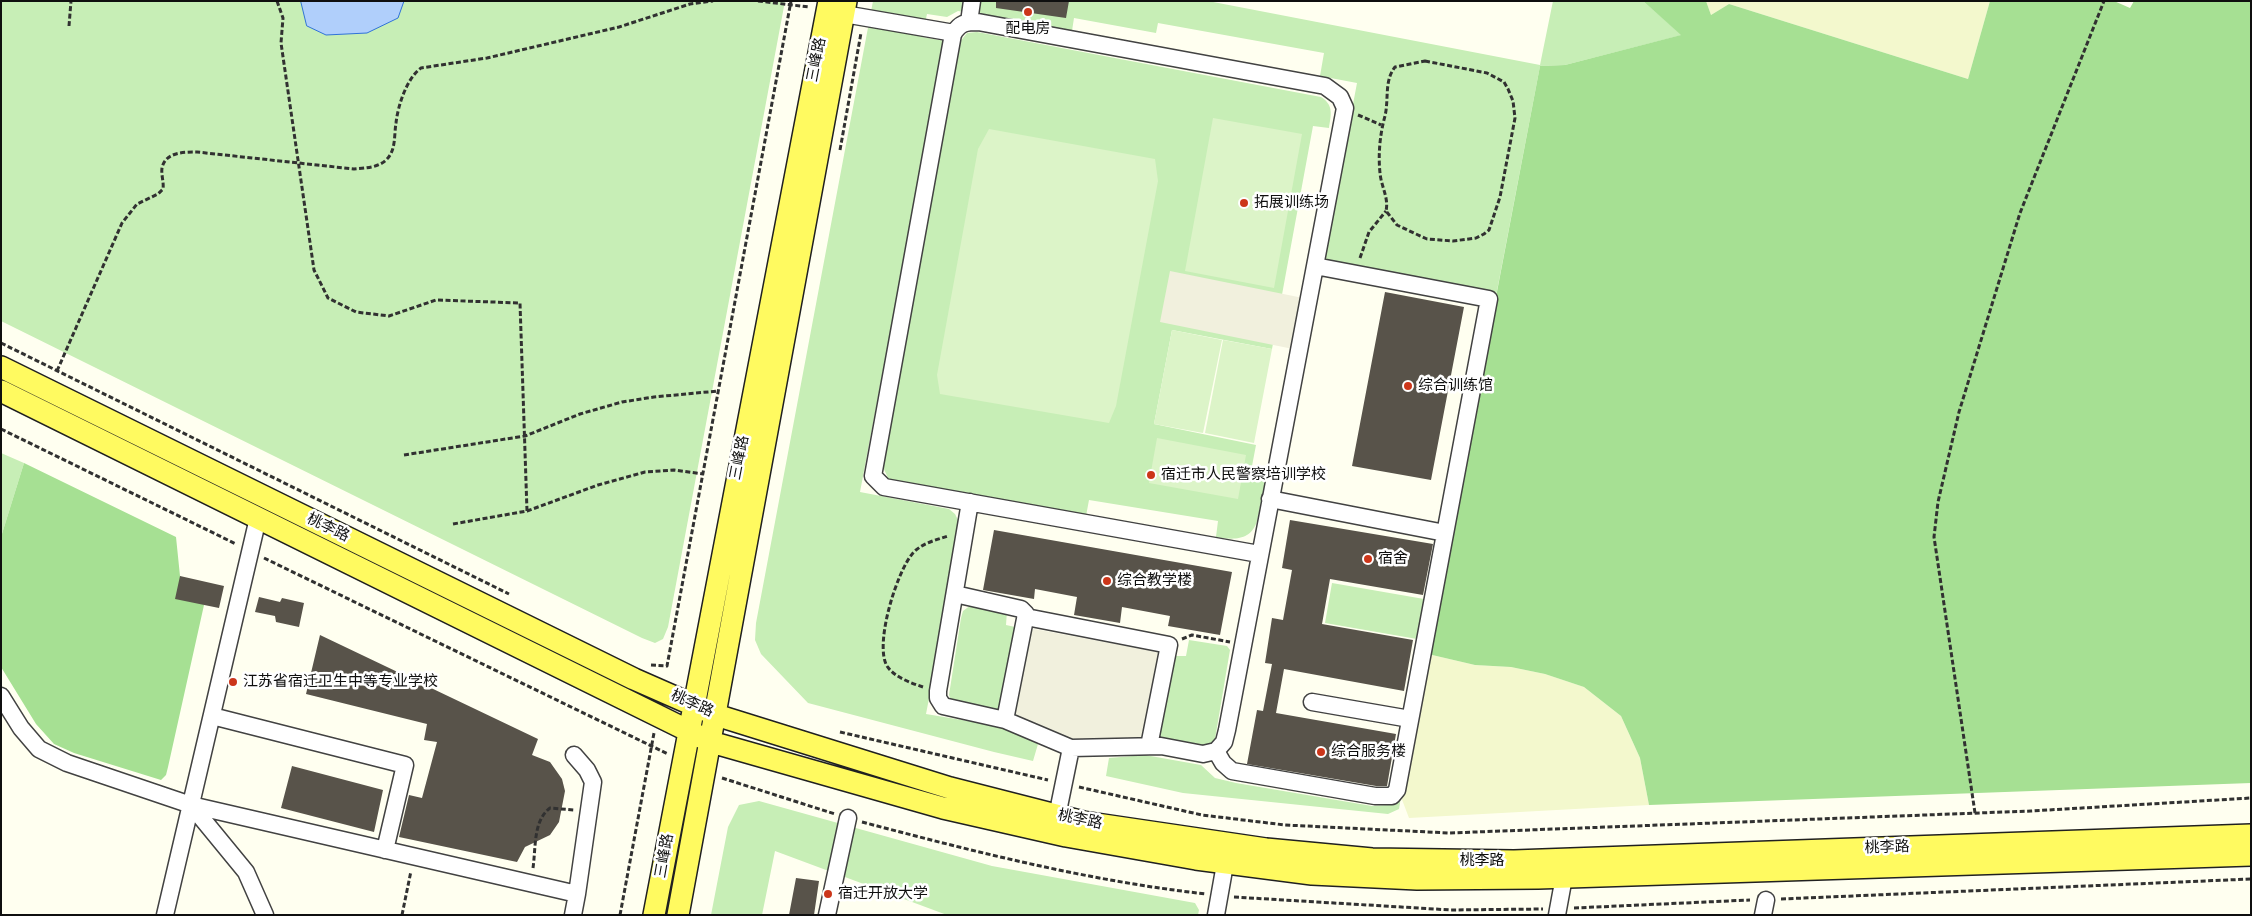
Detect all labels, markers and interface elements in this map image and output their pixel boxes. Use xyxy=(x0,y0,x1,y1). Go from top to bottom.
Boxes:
marker: 配电房 xyxy=(1022,6,1034,18)
place label: 配电房 xyxy=(1006,20,1050,38)
street label: 三峰路 xyxy=(804,36,830,84)
place label: 拓展训练场 xyxy=(1254,194,1329,212)
marker: 拓展训练场 xyxy=(1238,197,1250,209)
place label: 综合训练馆 xyxy=(1418,377,1493,395)
marker: 综合训练馆 xyxy=(1402,380,1414,392)
street label: 三峰路 xyxy=(727,434,753,482)
place label: 宿迁市人民警察培训学校 xyxy=(1161,466,1326,484)
marker: 宿迁市人民警察培训学校 xyxy=(1145,469,1157,481)
street label: 桃李路 xyxy=(304,510,352,546)
place label: 宿舍 xyxy=(1378,550,1408,568)
marker: 宿舍 xyxy=(1362,553,1374,565)
place label: 综合教学楼 xyxy=(1117,572,1192,590)
marker: 综合教学楼 xyxy=(1101,575,1113,587)
place label: 江苏省宿迁卫生中等专业学校 xyxy=(243,673,438,691)
marker: 江苏省宿迁卫生中等专业学校 xyxy=(227,676,239,688)
street label: 桃李路 xyxy=(668,687,716,721)
place label: 综合服务楼 xyxy=(1331,743,1406,761)
marker: 综合服务楼 xyxy=(1315,746,1327,758)
street label: 桃李路 xyxy=(1056,807,1104,833)
street label: 三峰路 xyxy=(652,832,678,880)
street label: 桃李路 xyxy=(1864,838,1910,858)
street label: 桃李路 xyxy=(1460,852,1504,870)
place label: 宿迁开放大学 xyxy=(838,885,928,903)
marker: 宿迁开放大学 xyxy=(822,888,834,900)

